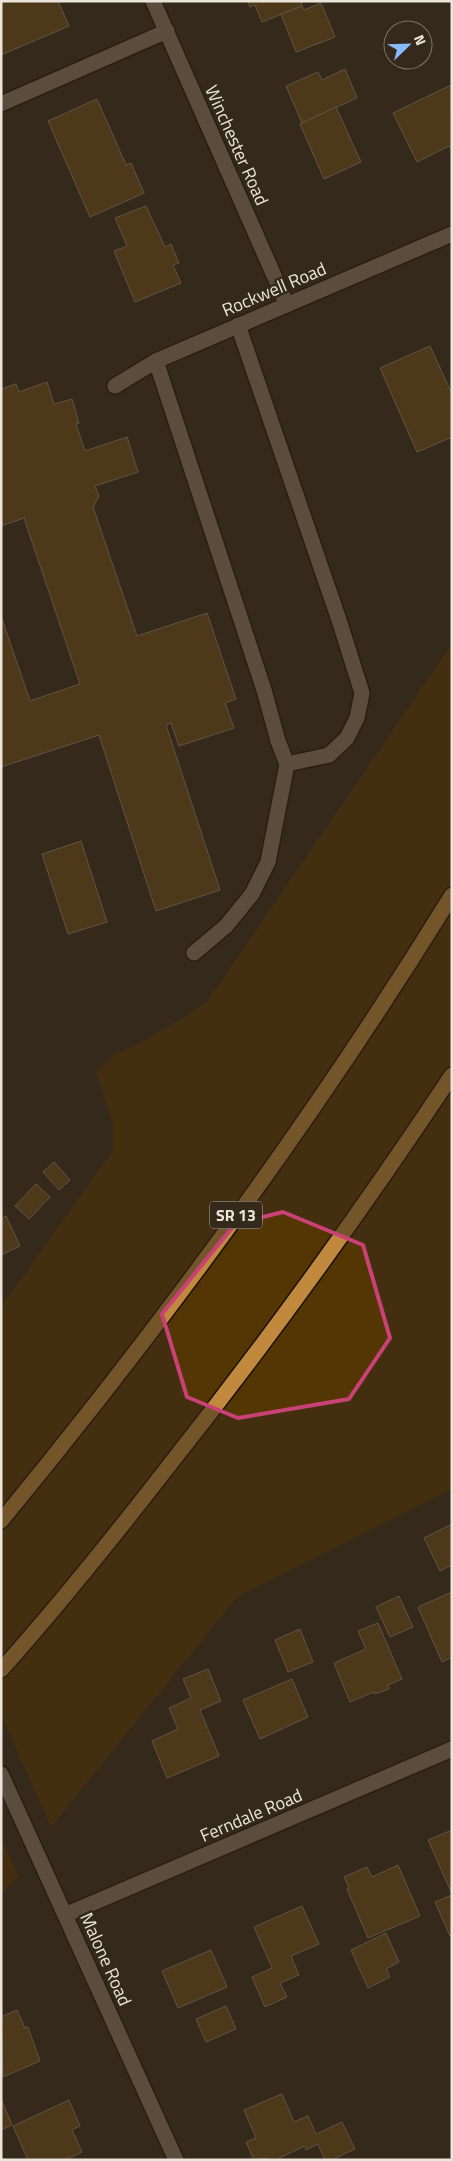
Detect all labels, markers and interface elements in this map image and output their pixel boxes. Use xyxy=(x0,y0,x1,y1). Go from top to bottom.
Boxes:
north arrow xyxy=(383,20,433,70)
text: N xyxy=(409,31,432,48)
street label: Winchester Road xyxy=(198,81,276,209)
street label: Rockwell Road xyxy=(218,255,330,323)
road number: SR 13 xyxy=(210,1202,262,1228)
street label: Ferndale Road xyxy=(196,1781,306,1849)
street label: Malone Road xyxy=(73,1908,139,2010)

